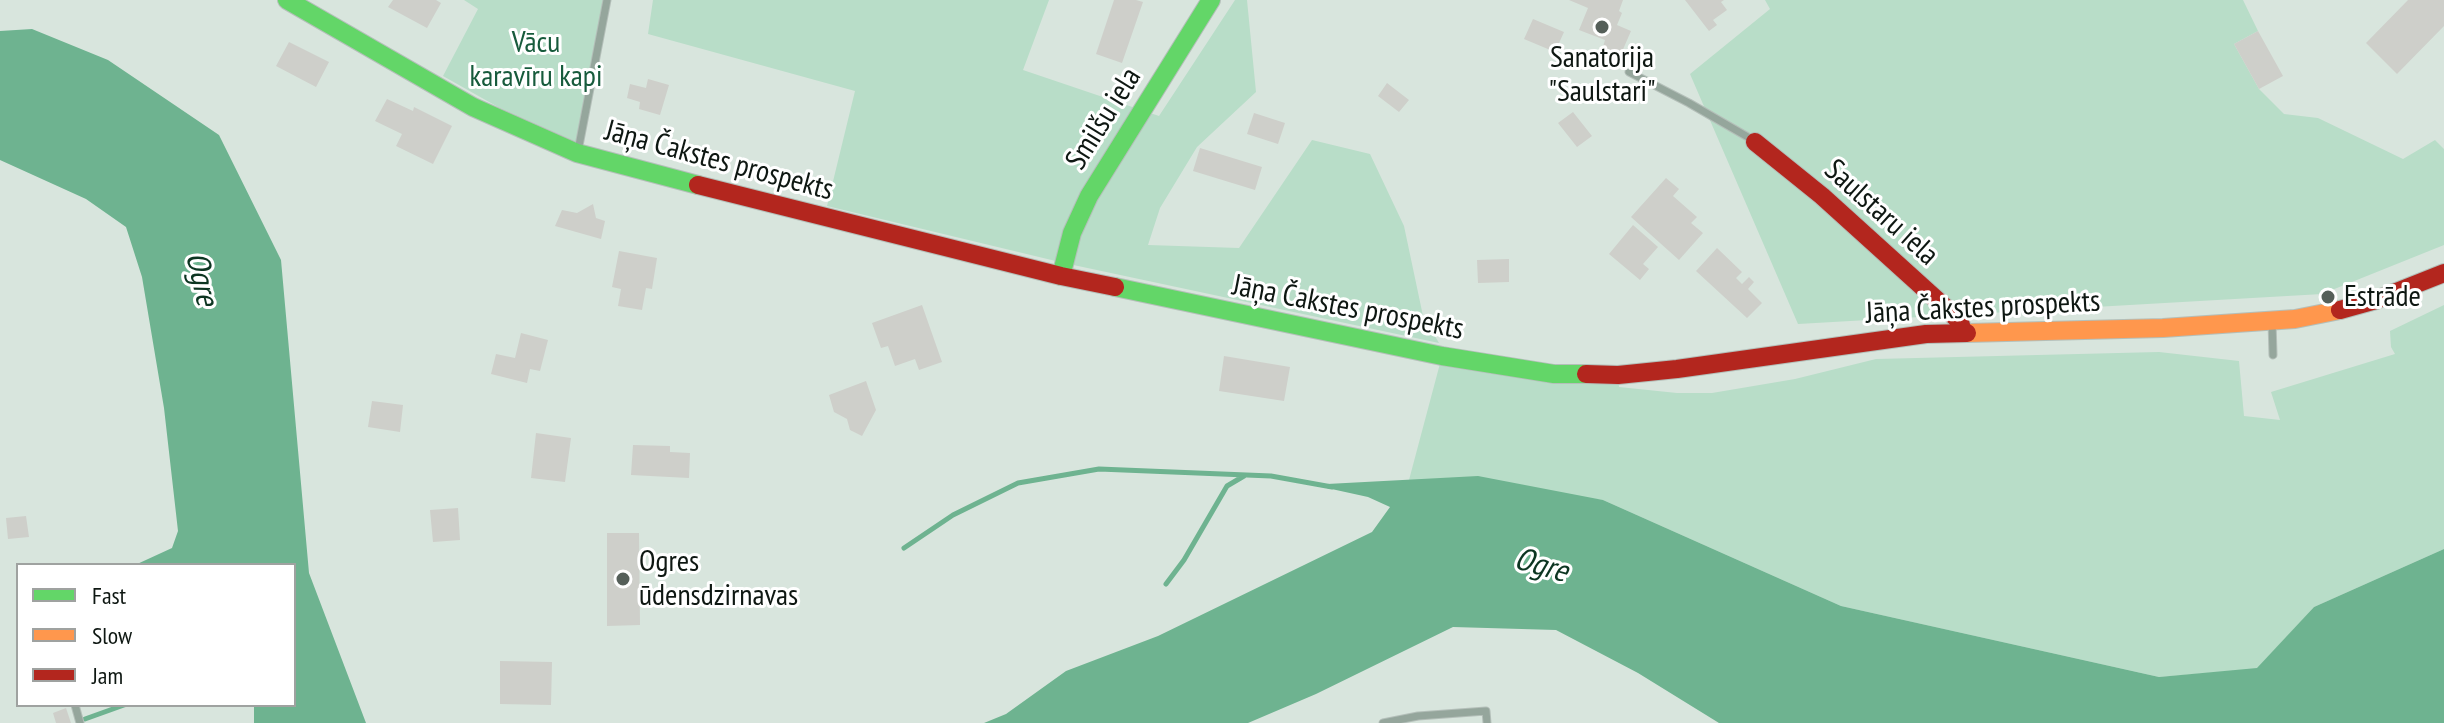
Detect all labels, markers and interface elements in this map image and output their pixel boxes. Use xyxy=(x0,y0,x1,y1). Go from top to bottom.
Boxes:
marker: Sanatorija "Saulstari" xyxy=(1593,18,1611,36)
park label: Vācu karavīru kapi xyxy=(470,25,602,96)
place label: Sanatorija "Saulstari" xyxy=(1548,40,1656,110)
street label: Smilšu iela xyxy=(1059,61,1149,177)
street label: Jāņa Čakstes prospekts xyxy=(601,113,837,209)
street label: Saulstaru iela xyxy=(1817,153,1945,273)
water label: Ogre xyxy=(176,249,226,309)
street label: Jāņa Čakstes prospekts xyxy=(1229,268,1467,348)
place label: Estrāde xyxy=(2344,279,2421,315)
street label: Jāņa Čakstes prospekts xyxy=(1865,284,2101,332)
marker: Estrāde xyxy=(2319,288,2337,306)
water label: Ogre xyxy=(1510,540,1572,592)
place label: Ogres ūdensdzirnavas xyxy=(639,544,798,614)
legend xyxy=(16,563,296,707)
marker: Ogres ūdensdzirnavas xyxy=(614,570,632,588)
text: Fast xyxy=(92,580,126,611)
text: Slow xyxy=(92,620,132,651)
text: Jam xyxy=(92,660,123,691)

